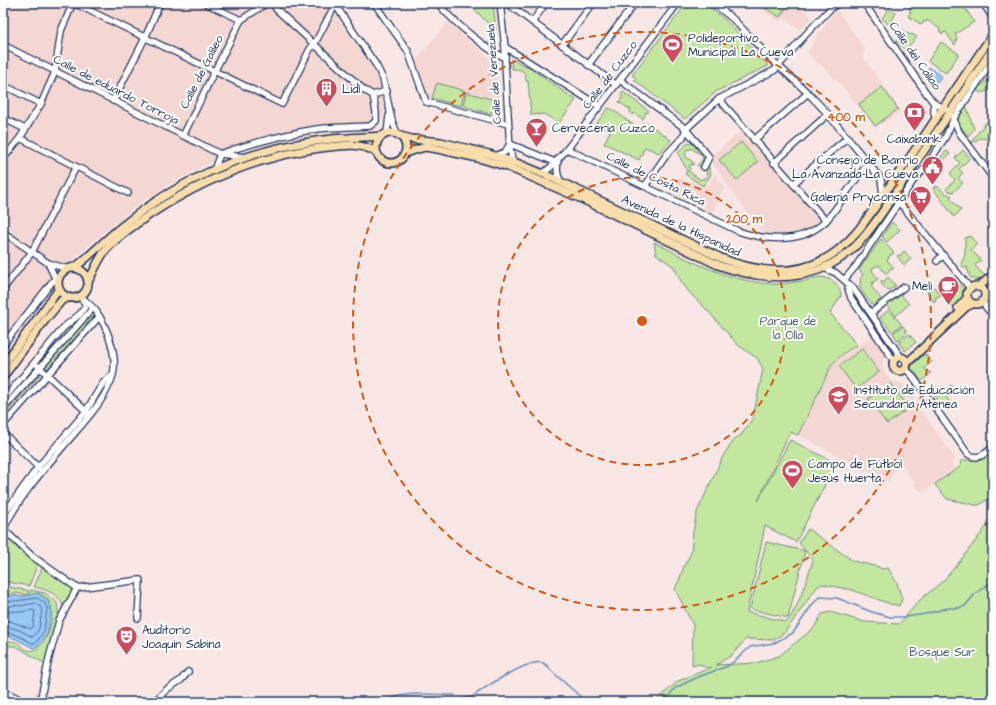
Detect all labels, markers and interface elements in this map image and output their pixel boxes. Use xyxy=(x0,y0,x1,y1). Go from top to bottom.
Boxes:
street label: Calle del Callao xyxy=(885,18,945,94)
street label: Calle de Venezuela xyxy=(482,23,506,125)
place label: Polideportivo Municipal La Cueva xyxy=(688,30,793,61)
street label: Calle de Galileo xyxy=(176,32,228,112)
sports icon: Polideportivo Municipal La Cueva xyxy=(659,32,685,65)
street label: Calle de Cuzco xyxy=(579,37,642,113)
street label: Calle de eduardo Torroja xyxy=(50,51,182,129)
building icon: Lidl xyxy=(313,76,339,109)
place label: Lidl xyxy=(342,81,360,98)
bank icon: Caixabank xyxy=(901,99,927,132)
text: 400 m xyxy=(827,109,865,126)
bar icon: Cervecería Cuzco xyxy=(523,115,549,148)
place label: Cervecería Cuzco xyxy=(552,120,655,137)
place label: Caixabank xyxy=(887,131,942,148)
street label: Calle de Costa Rica xyxy=(604,148,708,210)
place label: Consejo de Barrio La Avanzada-La Cueva xyxy=(792,152,918,183)
public building icon: Consejo de Barrio La Avanzada-La Cueva xyxy=(920,154,946,187)
supermarket icon: Galería Pryconsa xyxy=(908,184,934,217)
place label: Galería Pryconsa xyxy=(811,189,906,207)
street label: Avenida de la Hispanidad xyxy=(619,191,743,261)
text: 200 m xyxy=(725,211,763,228)
cafe icon: Meli xyxy=(935,273,961,306)
place label: Meli xyxy=(912,278,932,295)
park label: Parque de la Olla xyxy=(760,313,817,344)
centre of rings xyxy=(635,314,649,328)
place label: Instituto de Educación Secundaria Atenea xyxy=(854,382,975,413)
school or university icon: Instituto de Educación Secundaria Atenea xyxy=(825,384,851,417)
place label: Campo de Fútbol Jesús Huerta xyxy=(808,456,902,487)
sports icon: Campo de Fútbol Jesús Huerta xyxy=(780,458,806,491)
place label: Auditorio Joaquín Sabina xyxy=(142,622,221,653)
theatre icon: Auditorio Joaquín Sabina xyxy=(114,624,140,657)
park label: Bosque Sur xyxy=(909,644,975,661)

